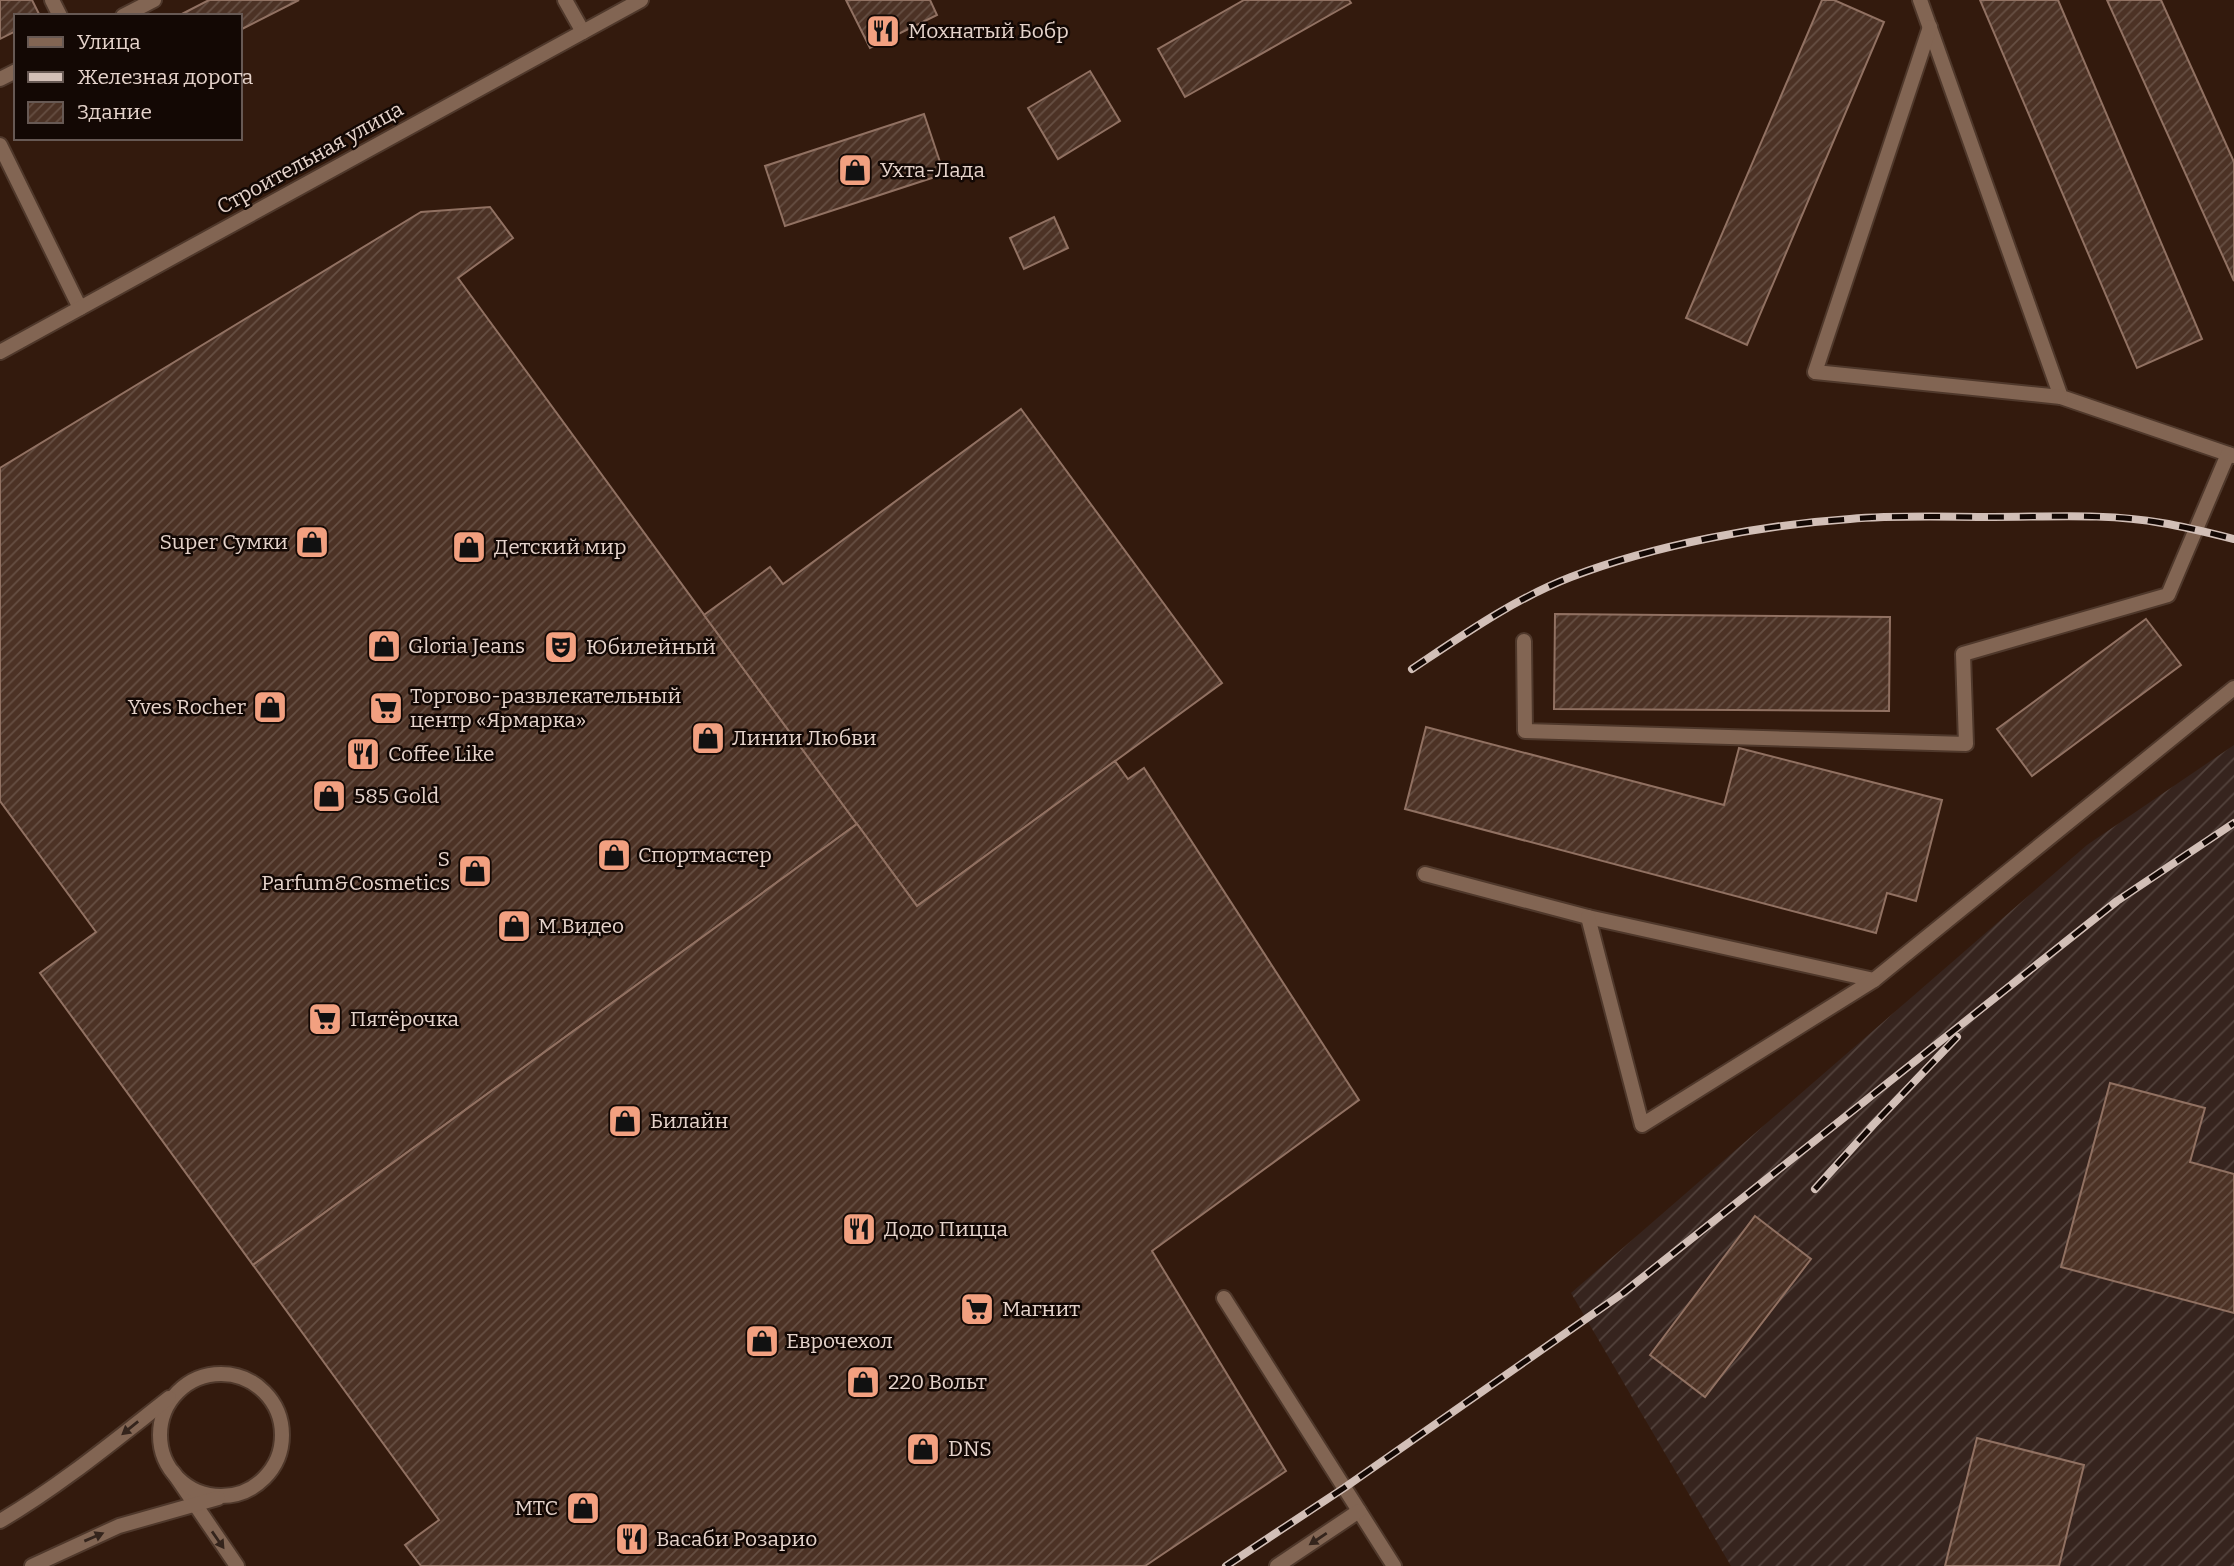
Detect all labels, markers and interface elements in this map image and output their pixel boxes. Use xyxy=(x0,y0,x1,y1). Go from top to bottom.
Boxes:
restaurant icon: Мохнатый Бобр xyxy=(864,12,902,50)
legend xyxy=(14,14,242,140)
place label: Мохнатый Бобр xyxy=(908,18,1069,44)
text: Улица xyxy=(77,29,141,55)
text: Железная дорога xyxy=(77,64,254,90)
street label: Строительная улица xyxy=(212,96,408,220)
text: Здание xyxy=(77,99,152,125)
shop icon: Ухта-Лада xyxy=(836,151,874,189)
place label: Ухта-Лада xyxy=(880,157,986,183)
shop icon: Super Сумки xyxy=(293,523,331,561)
shop icon: Детский мир xyxy=(450,528,488,566)
place label: Super Сумки xyxy=(160,529,288,555)
place label: Детский мир xyxy=(494,534,627,560)
shop icon: Gloria Jeans xyxy=(365,627,403,665)
theatre icon: Юбилейный xyxy=(542,628,580,666)
place label: Gloria Jeans xyxy=(408,633,525,659)
place label: Юбилейный xyxy=(586,634,716,660)
place label: Торгово-развлекательный центр «Ярмарка» xyxy=(410,683,682,733)
shop icon: Yves Rocher xyxy=(251,688,289,726)
supermarket icon: Торгово-развлекательный центр «Ярмарка» xyxy=(367,689,405,727)
place label: Yves Rocher xyxy=(128,694,246,720)
shop icon: Линии Любви xyxy=(689,719,727,757)
place label: Линии Любви xyxy=(732,725,877,751)
restaurant icon: Coffee Like xyxy=(344,735,382,773)
place label: Coffee Like xyxy=(388,741,494,767)
shop icon: 585 Gold xyxy=(310,777,348,815)
place label: 585 Gold xyxy=(354,783,439,809)
shop icon: Спортмастер xyxy=(595,836,633,874)
place label: Спортмастер xyxy=(638,842,772,868)
place label: S Parfum&Cosmetics xyxy=(261,846,450,896)
shop icon: S Parfum&Cosmetics xyxy=(456,852,494,890)
shop icon: М.Видео xyxy=(495,907,533,945)
place label: М.Видео xyxy=(538,913,624,939)
supermarket icon: Пятёрочка xyxy=(306,1000,344,1038)
place label: Пятёрочка xyxy=(350,1006,460,1032)
shop icon: Билайн xyxy=(606,1102,644,1140)
place label: Билайн xyxy=(650,1108,728,1134)
restaurant icon: Додо Пицца xyxy=(840,1210,878,1248)
place label: Додо Пицца xyxy=(884,1216,1009,1242)
supermarket icon: Магнит xyxy=(958,1290,996,1328)
place label: Магнит xyxy=(1002,1296,1080,1322)
shop icon: Еврочехол xyxy=(743,1322,781,1360)
place label: Еврочехол xyxy=(786,1328,893,1354)
shop icon: 220 Вольт xyxy=(844,1363,882,1401)
place label: 220 Вольт xyxy=(888,1369,987,1395)
one-way arrow xyxy=(122,1421,140,1436)
shop icon: DNS xyxy=(904,1430,942,1468)
place label: DNS xyxy=(948,1436,992,1462)
shop icon: МТС xyxy=(564,1489,602,1527)
place label: МТС xyxy=(514,1495,558,1521)
restaurant icon: Васаби Розарио xyxy=(613,1520,651,1558)
place label: Васаби Розарио xyxy=(656,1526,817,1552)
one-way arrow xyxy=(84,1531,104,1543)
one-way arrow xyxy=(211,1531,225,1549)
one-way arrow xyxy=(1309,1532,1328,1545)

